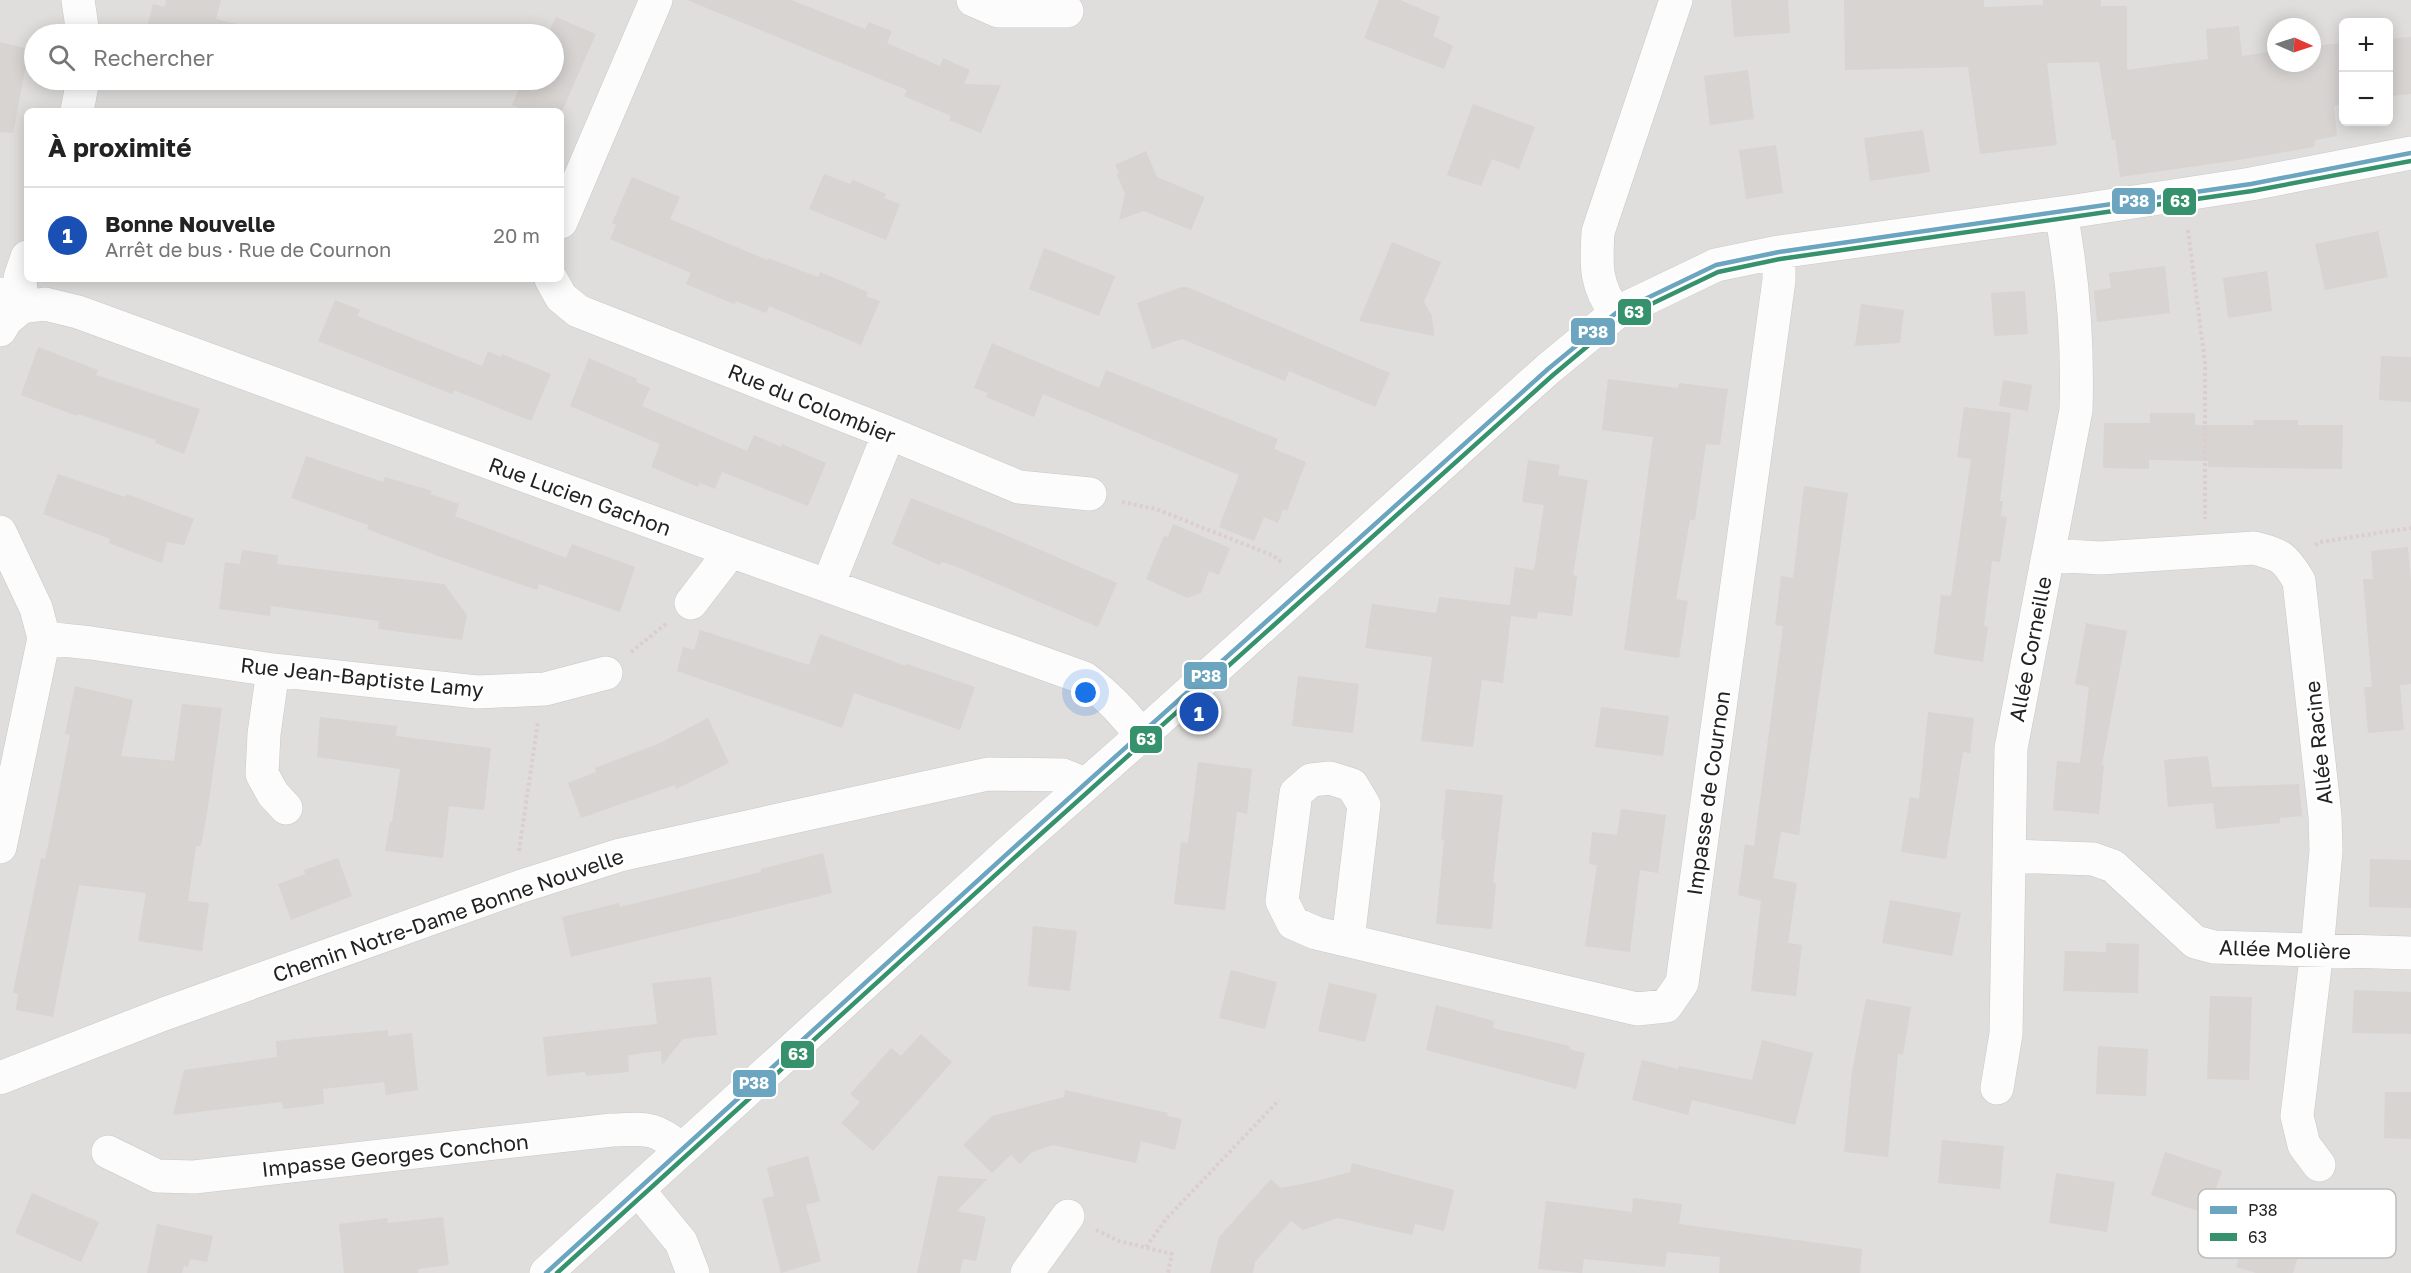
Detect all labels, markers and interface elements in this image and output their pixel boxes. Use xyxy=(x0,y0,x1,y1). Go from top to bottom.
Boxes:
north arrow xyxy=(2267,18,2321,72)
map controls xyxy=(2339,18,2393,126)
button: + xyxy=(2339,18,2393,72)
search box xyxy=(24,24,564,90)
icon: search xyxy=(45,41,78,74)
text: Rechercher xyxy=(93,44,214,71)
button: − xyxy=(2339,72,2393,126)
text: À proximité xyxy=(48,132,192,163)
line badge: P38 xyxy=(2111,187,2156,215)
line badge: 63 xyxy=(2162,187,2197,216)
text: P38 xyxy=(2119,191,2149,211)
text: 63 xyxy=(2170,191,2190,211)
text: Bonne Nouvelle xyxy=(105,210,275,237)
text: 1 xyxy=(62,223,73,247)
text: 20 m xyxy=(493,223,540,247)
text: Arrêt de bus · Rue de Cournon xyxy=(105,237,391,261)
line badge: 63 xyxy=(1617,298,1652,326)
text: 63 xyxy=(1624,302,1644,322)
line badge: P38 xyxy=(1570,317,1616,346)
text: P38 xyxy=(1578,322,1608,342)
street label: Rue du Colombier xyxy=(724,358,900,448)
street label: Rue Lucien Gachon xyxy=(485,451,675,541)
street label: Allée Corneille xyxy=(2003,574,2057,724)
street label: Rue Jean-Baptiste Lamy xyxy=(239,651,485,703)
line badge: P38 xyxy=(1183,661,1228,690)
text: P38 xyxy=(1191,666,1221,686)
your location xyxy=(1071,678,1100,707)
street label: Allée Racine xyxy=(2299,680,2337,806)
street label: Impasse de Cournon xyxy=(1681,689,1735,897)
pin: 1 xyxy=(1180,690,1218,734)
line badge: 63 xyxy=(1129,725,1163,754)
text: 63 xyxy=(1136,729,1156,749)
street label: Chemin Notre-Dame Bonne Nouvelle xyxy=(269,843,627,987)
street label: Allée Molière xyxy=(2219,934,2351,964)
line badge: 63 xyxy=(780,1040,815,1069)
text: 63 xyxy=(788,1044,808,1064)
line badge: P38 xyxy=(732,1069,777,1098)
text: P38 xyxy=(739,1073,769,1093)
street label: Impasse Georges Conchon xyxy=(260,1128,530,1182)
legend xyxy=(2198,1189,2396,1258)
text: P38 xyxy=(2248,1200,2278,1220)
text: 63 xyxy=(2248,1227,2267,1247)

